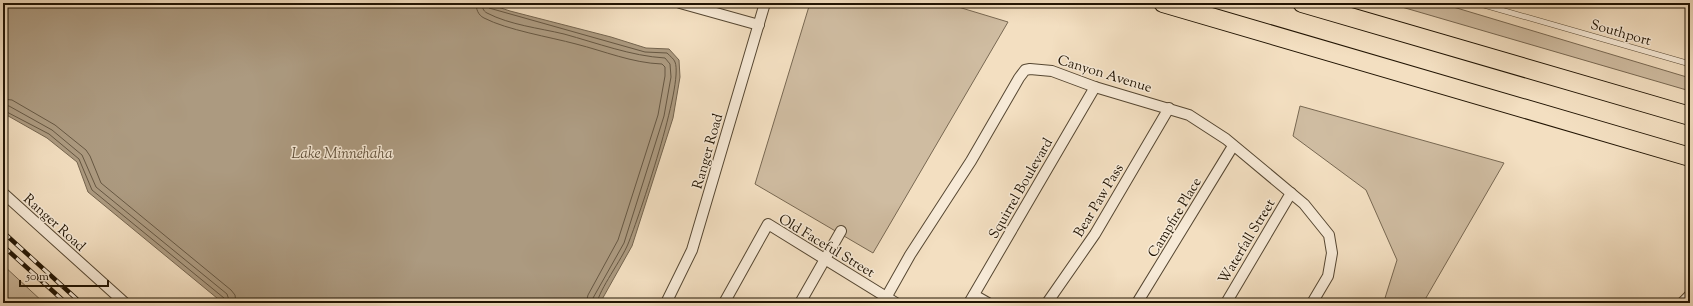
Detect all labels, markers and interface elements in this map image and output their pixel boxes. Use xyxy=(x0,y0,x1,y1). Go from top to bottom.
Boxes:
street label: Southport xyxy=(1588,16,1653,52)
street label: Canyon Avenue xyxy=(1055,51,1154,99)
street label: Ranger Road xyxy=(689,111,729,192)
street label: Squirrel Boulevard xyxy=(985,135,1059,243)
water label: Lake Minnehaha xyxy=(291,144,393,165)
street label: Bear Paw Pass xyxy=(1070,161,1130,241)
street label: Campfire Place xyxy=(1144,174,1207,262)
street label: Ranger Road xyxy=(18,190,89,257)
street label: Waterfall Street xyxy=(1214,196,1281,288)
street label: Old Faceful Street xyxy=(774,210,878,284)
scale bar xyxy=(20,262,108,288)
text: 50 m xyxy=(25,268,49,286)

